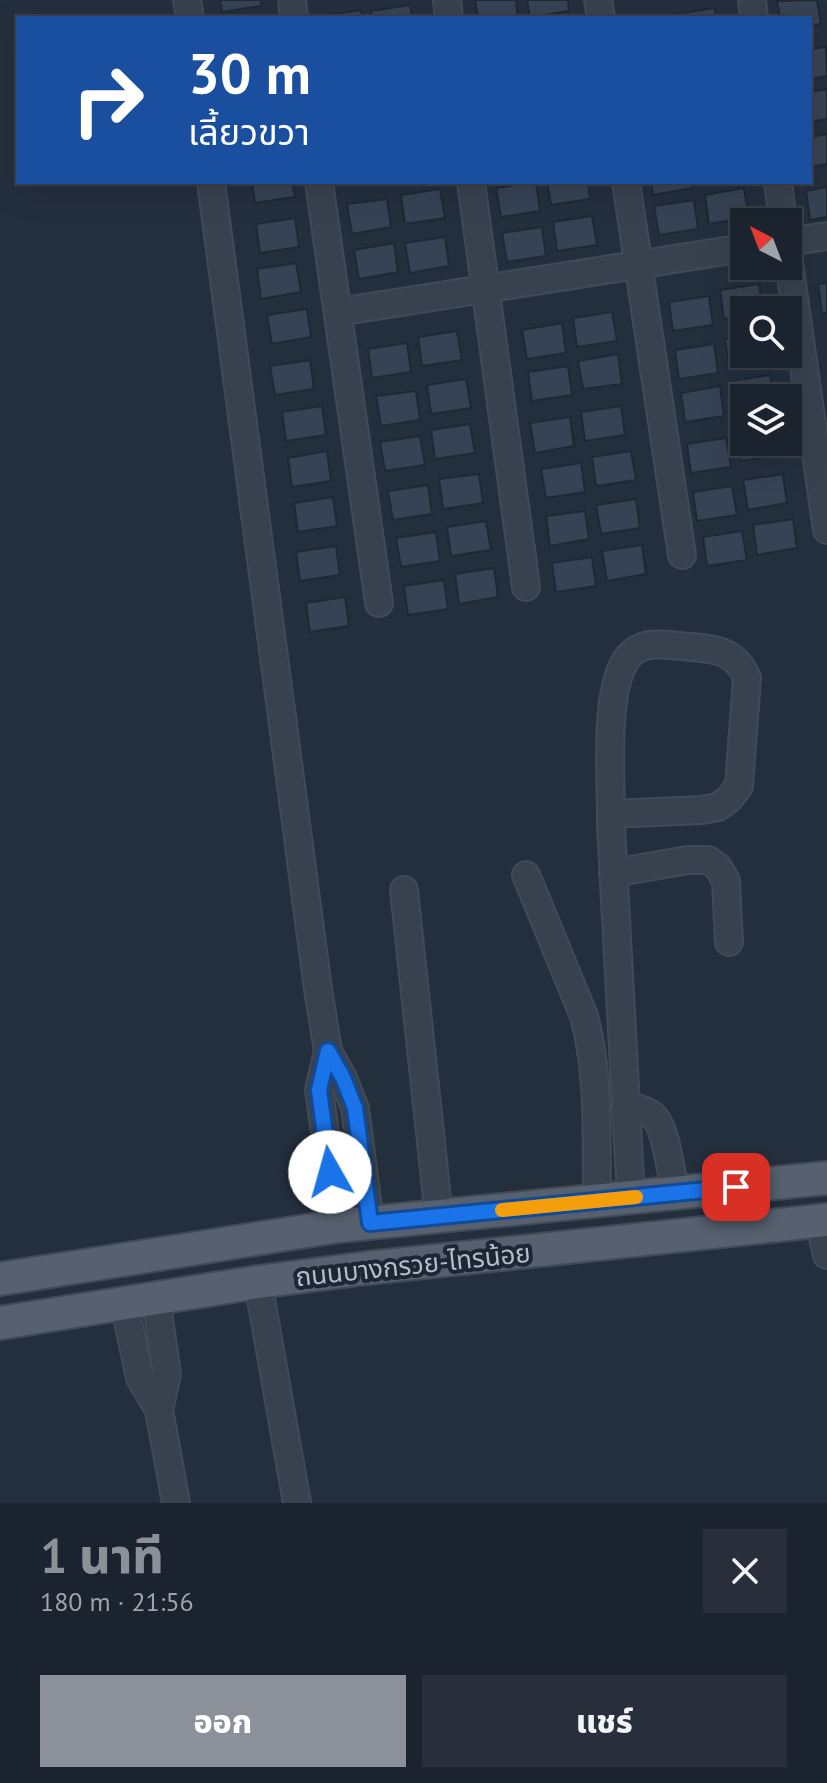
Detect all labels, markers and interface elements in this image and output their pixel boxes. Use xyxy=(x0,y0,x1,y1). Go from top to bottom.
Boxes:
text: 30 m xyxy=(188,37,311,109)
icon: right xyxy=(56,48,160,152)
text: เลี้ยวขวา xyxy=(188,108,310,155)
north arrow xyxy=(730,208,802,280)
map controls xyxy=(730,208,802,456)
button: search xyxy=(730,296,802,368)
button: layers xyxy=(730,384,802,456)
position arrow xyxy=(288,1130,372,1214)
pin xyxy=(702,1153,770,1221)
icon: arrive xyxy=(714,1165,758,1209)
street label: ถนนบางกรวย-ไทรน้อย xyxy=(294,1236,532,1293)
text: 1 นาที xyxy=(40,1524,164,1586)
button: close xyxy=(703,1529,787,1613)
text: 180 m · 21:56 xyxy=(40,1585,194,1618)
button: ออก xyxy=(40,1675,406,1767)
button: แชร์ xyxy=(422,1675,787,1767)

